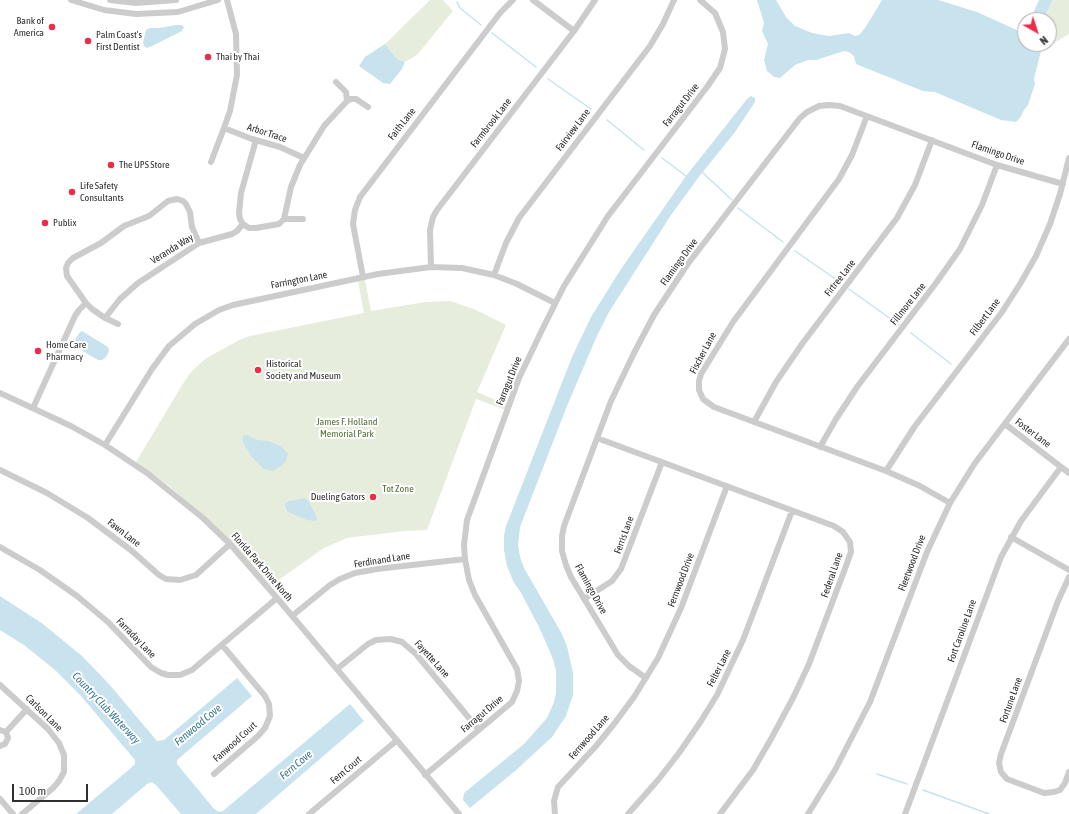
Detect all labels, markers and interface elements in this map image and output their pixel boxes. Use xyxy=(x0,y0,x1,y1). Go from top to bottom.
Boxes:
north arrow xyxy=(1017,12,1057,52)
place label: Bank of America xyxy=(14,15,44,38)
marker: Bank of America xyxy=(47,22,57,32)
place label: Palm Coast's First Dentist xyxy=(96,29,142,52)
text: N xyxy=(1038,34,1050,47)
marker: Palm Coast's First Dentist xyxy=(83,36,93,46)
place label: Thai by Thai xyxy=(216,51,259,63)
marker: Thai by Thai xyxy=(203,52,213,62)
street label: Farragut Drive xyxy=(660,81,702,129)
street label: Farmbrook Lane xyxy=(468,96,514,150)
street label: Faith Lane xyxy=(386,105,418,143)
street label: Fairview Lane xyxy=(553,106,593,154)
street label: Arbor Trace xyxy=(246,121,288,145)
street label: Flamingo Drive xyxy=(970,138,1026,168)
place label: The UPS Store xyxy=(119,159,169,171)
marker: The UPS Store xyxy=(106,160,116,170)
place label: Life Safety Consultants xyxy=(80,180,124,204)
marker: Life Safety Consultants xyxy=(67,187,77,197)
place label: Publix xyxy=(53,217,76,229)
marker: Publix xyxy=(40,218,50,228)
street label: Veranda Way xyxy=(149,231,195,267)
street label: Flamingo Drive xyxy=(658,236,700,288)
street label: Firtree Lane xyxy=(822,257,858,299)
street label: Farrington Lane xyxy=(270,269,328,291)
street label: Fillmore Lane xyxy=(888,280,928,328)
street label: Filbert Lane xyxy=(967,296,1003,338)
street label: Fischer Lane xyxy=(687,330,719,376)
place label: Home Care Pharmacy xyxy=(46,339,86,362)
marker: Home Care Pharmacy xyxy=(33,346,43,356)
street label: Farragut Drive xyxy=(494,355,524,407)
place label: Historical Society and Museum xyxy=(266,358,341,382)
marker: Historical Society and Museum xyxy=(253,365,263,375)
park label: James F. Holland Memorial Park xyxy=(316,416,378,440)
street label: Foster Lane xyxy=(1013,416,1053,450)
park label: Tot Zone xyxy=(382,483,414,495)
place label: Dueling Gators xyxy=(311,491,365,503)
marker: Dueling Gators xyxy=(368,492,378,502)
street label: Ferris Lane xyxy=(612,514,636,556)
street label: Fawn Lane xyxy=(105,516,143,550)
street label: Florida Park Drive North xyxy=(229,530,295,604)
street label: Fleetwood Drive xyxy=(896,533,928,593)
street label: Ferdinand Lane xyxy=(353,550,411,570)
street label: Fernwood Drive xyxy=(665,551,697,609)
street label: Federal Lane xyxy=(819,551,845,599)
street label: Flamingo Drive xyxy=(572,562,610,616)
street label: Fort Caroline Lane xyxy=(945,598,979,664)
street label: Farraday Lane xyxy=(114,615,158,661)
street label: Fayette Lane xyxy=(412,638,452,680)
street label: Felter Lane xyxy=(704,647,734,689)
water label: Country Club Waterway xyxy=(69,669,143,747)
street label: Fortune Lane xyxy=(997,676,1025,724)
street label: Carlson Lane xyxy=(23,692,65,734)
street label: Farragut Drive xyxy=(458,693,506,735)
water label: Fenwood Cove xyxy=(172,701,224,749)
street label: Fernwood Lane xyxy=(566,712,612,762)
street label: Fanwood Court xyxy=(211,719,259,765)
water label: Fern Cove xyxy=(277,747,315,783)
street label: Fern Court xyxy=(328,753,364,787)
scale bar xyxy=(14,776,90,802)
text: 100 m xyxy=(19,784,46,798)

